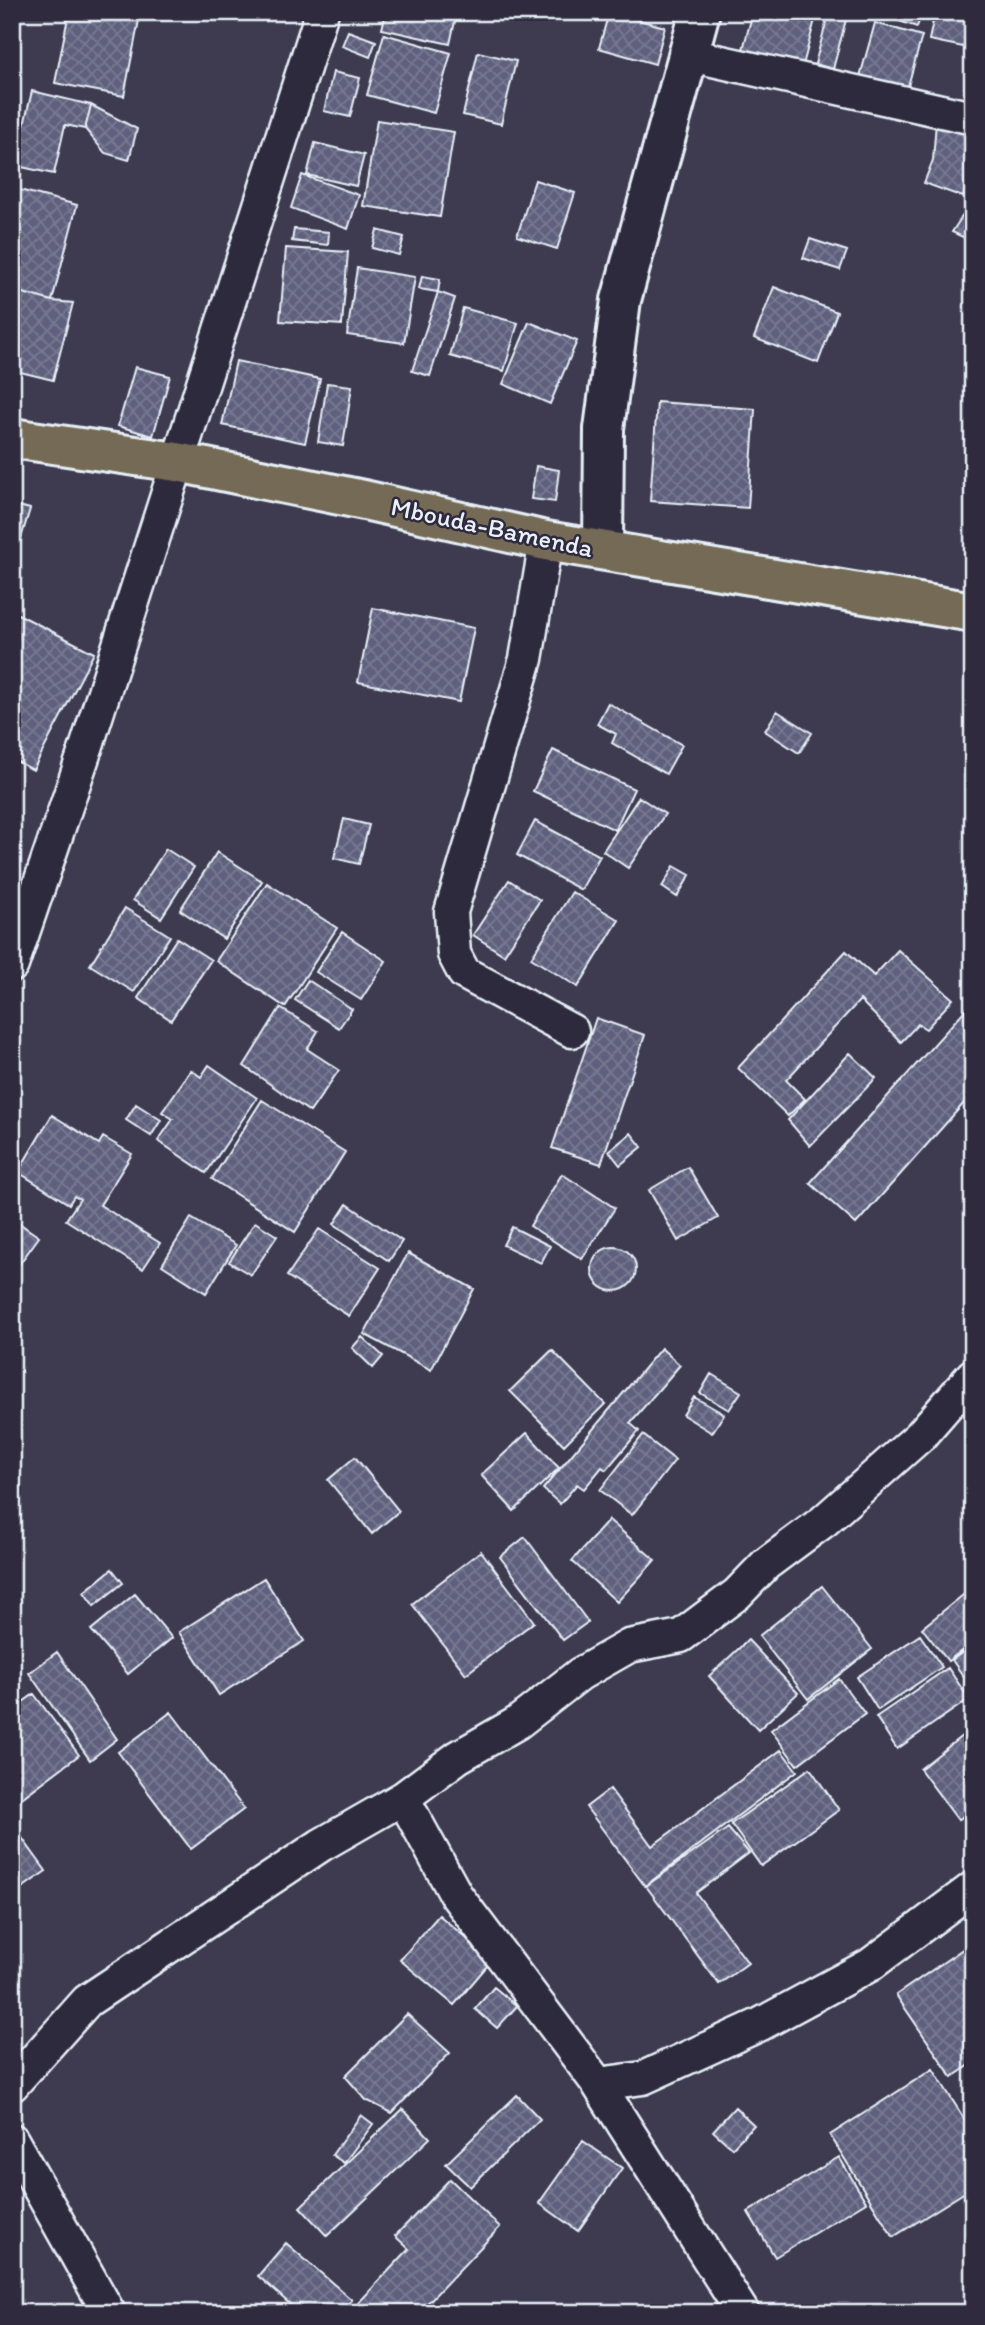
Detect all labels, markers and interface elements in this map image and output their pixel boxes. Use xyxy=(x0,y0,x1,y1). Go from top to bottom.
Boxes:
street label: Mbouda-Bamenda xyxy=(388,490,597,564)

